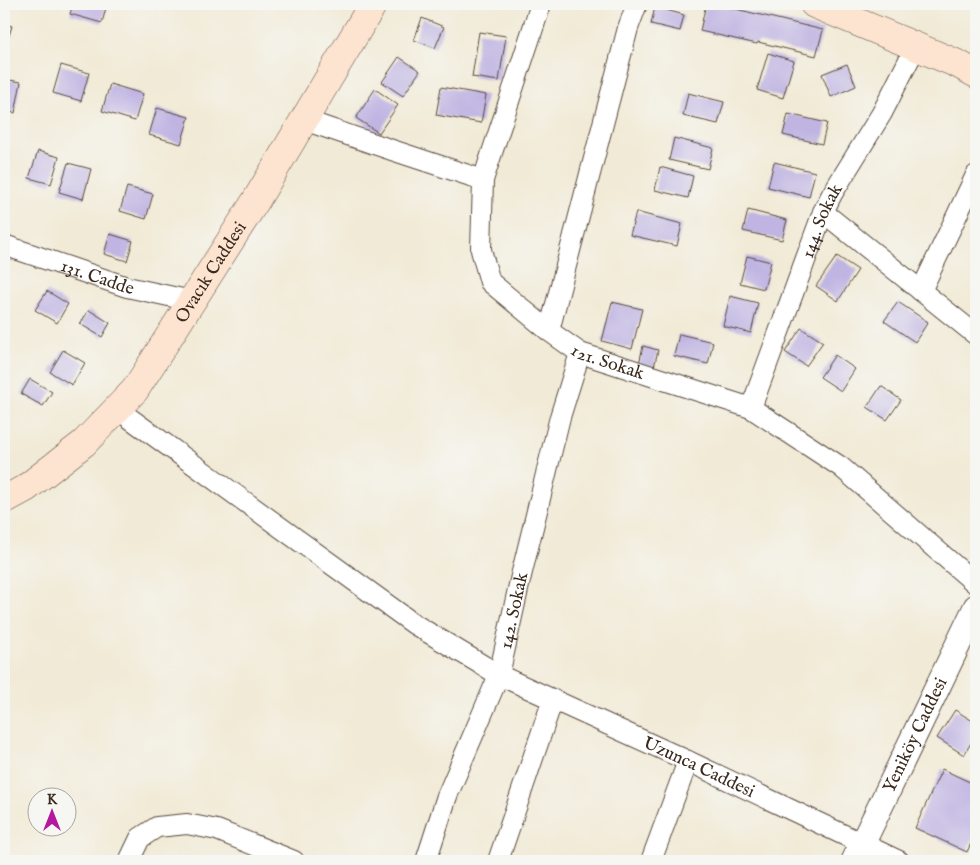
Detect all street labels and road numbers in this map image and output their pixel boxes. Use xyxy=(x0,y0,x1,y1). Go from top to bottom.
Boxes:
street label: 144. Sokak xyxy=(797,180,849,262)
street label: Ovacık Caddesi xyxy=(171,218,253,328)
street label: 131. Cadde xyxy=(57,255,136,301)
street label: 121. Sokak xyxy=(565,340,647,386)
street label: 142. Sokak xyxy=(495,570,535,651)
street label: Yeniköy Caddesi xyxy=(879,674,953,797)
street label: Uzunca Caddesi xyxy=(639,732,758,804)

